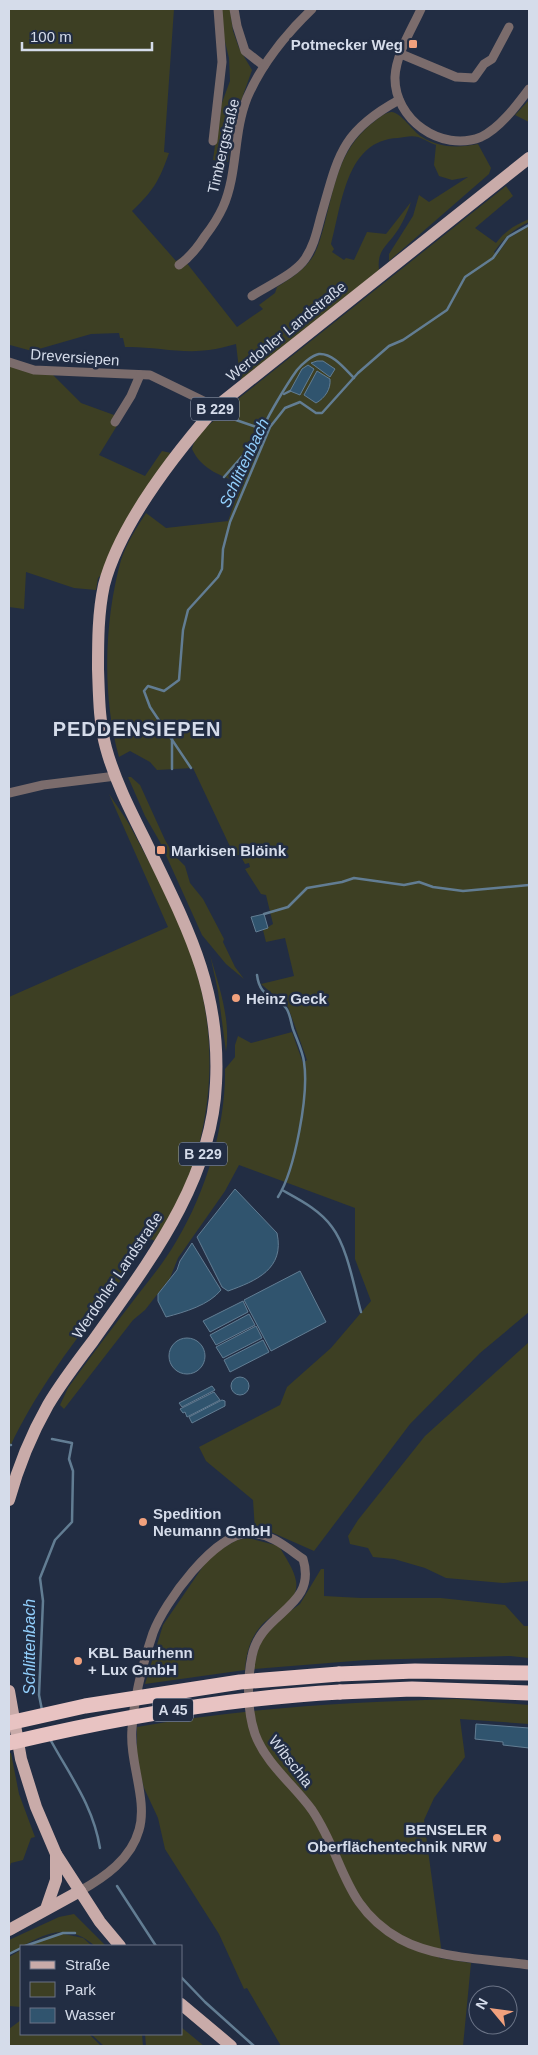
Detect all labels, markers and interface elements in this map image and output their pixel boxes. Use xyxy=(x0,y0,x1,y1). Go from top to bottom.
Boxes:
scale bar xyxy=(22,20,152,52)
text: 100 m xyxy=(30,28,72,45)
place label: Potmecker Weg xyxy=(291,36,403,53)
marker: Potmecker Weg xyxy=(407,38,419,50)
street label: Timbergstraße xyxy=(204,97,242,195)
street label: Werdohler Landstraße xyxy=(223,278,349,384)
street label: Dreversiepen xyxy=(30,345,120,369)
road number: B 229 xyxy=(191,398,239,420)
water label: Schlittenbach xyxy=(216,416,272,510)
district label: PEDDENSIEPEN xyxy=(53,718,221,740)
place label: Markisen Blöink xyxy=(171,842,287,859)
marker: Markisen Blöink xyxy=(155,844,167,856)
place label: Heinz Geck xyxy=(246,990,328,1007)
marker: Heinz Geck xyxy=(230,992,242,1004)
road number: B 229 xyxy=(179,1142,227,1166)
street label: Werdohler Landstraße xyxy=(68,1208,166,1342)
place label: Spedition Neumann GmbH xyxy=(153,1505,271,1539)
marker: Spedition Neumann GmbH xyxy=(137,1516,149,1528)
water label: Schlittenbach xyxy=(21,1599,38,1695)
place label: KBL Baurhenn + Lux GmbH xyxy=(88,1644,193,1678)
marker: KBL Baurhenn + Lux GmbH xyxy=(72,1655,84,1667)
road number: A 45 xyxy=(153,1698,193,1722)
street label: Wibschla xyxy=(266,1732,317,1791)
place label: BENSELER Oberflächentechnik NRW xyxy=(307,1821,488,1855)
marker: BENSELER Oberflächentechnik NRW xyxy=(491,1832,503,1844)
legend xyxy=(20,1945,182,2035)
text: Straße xyxy=(65,1956,110,1973)
text: Park xyxy=(65,1981,96,1998)
north arrow xyxy=(468,1985,518,2035)
text: N xyxy=(472,1995,491,2012)
text: Wasser xyxy=(65,2006,115,2023)

